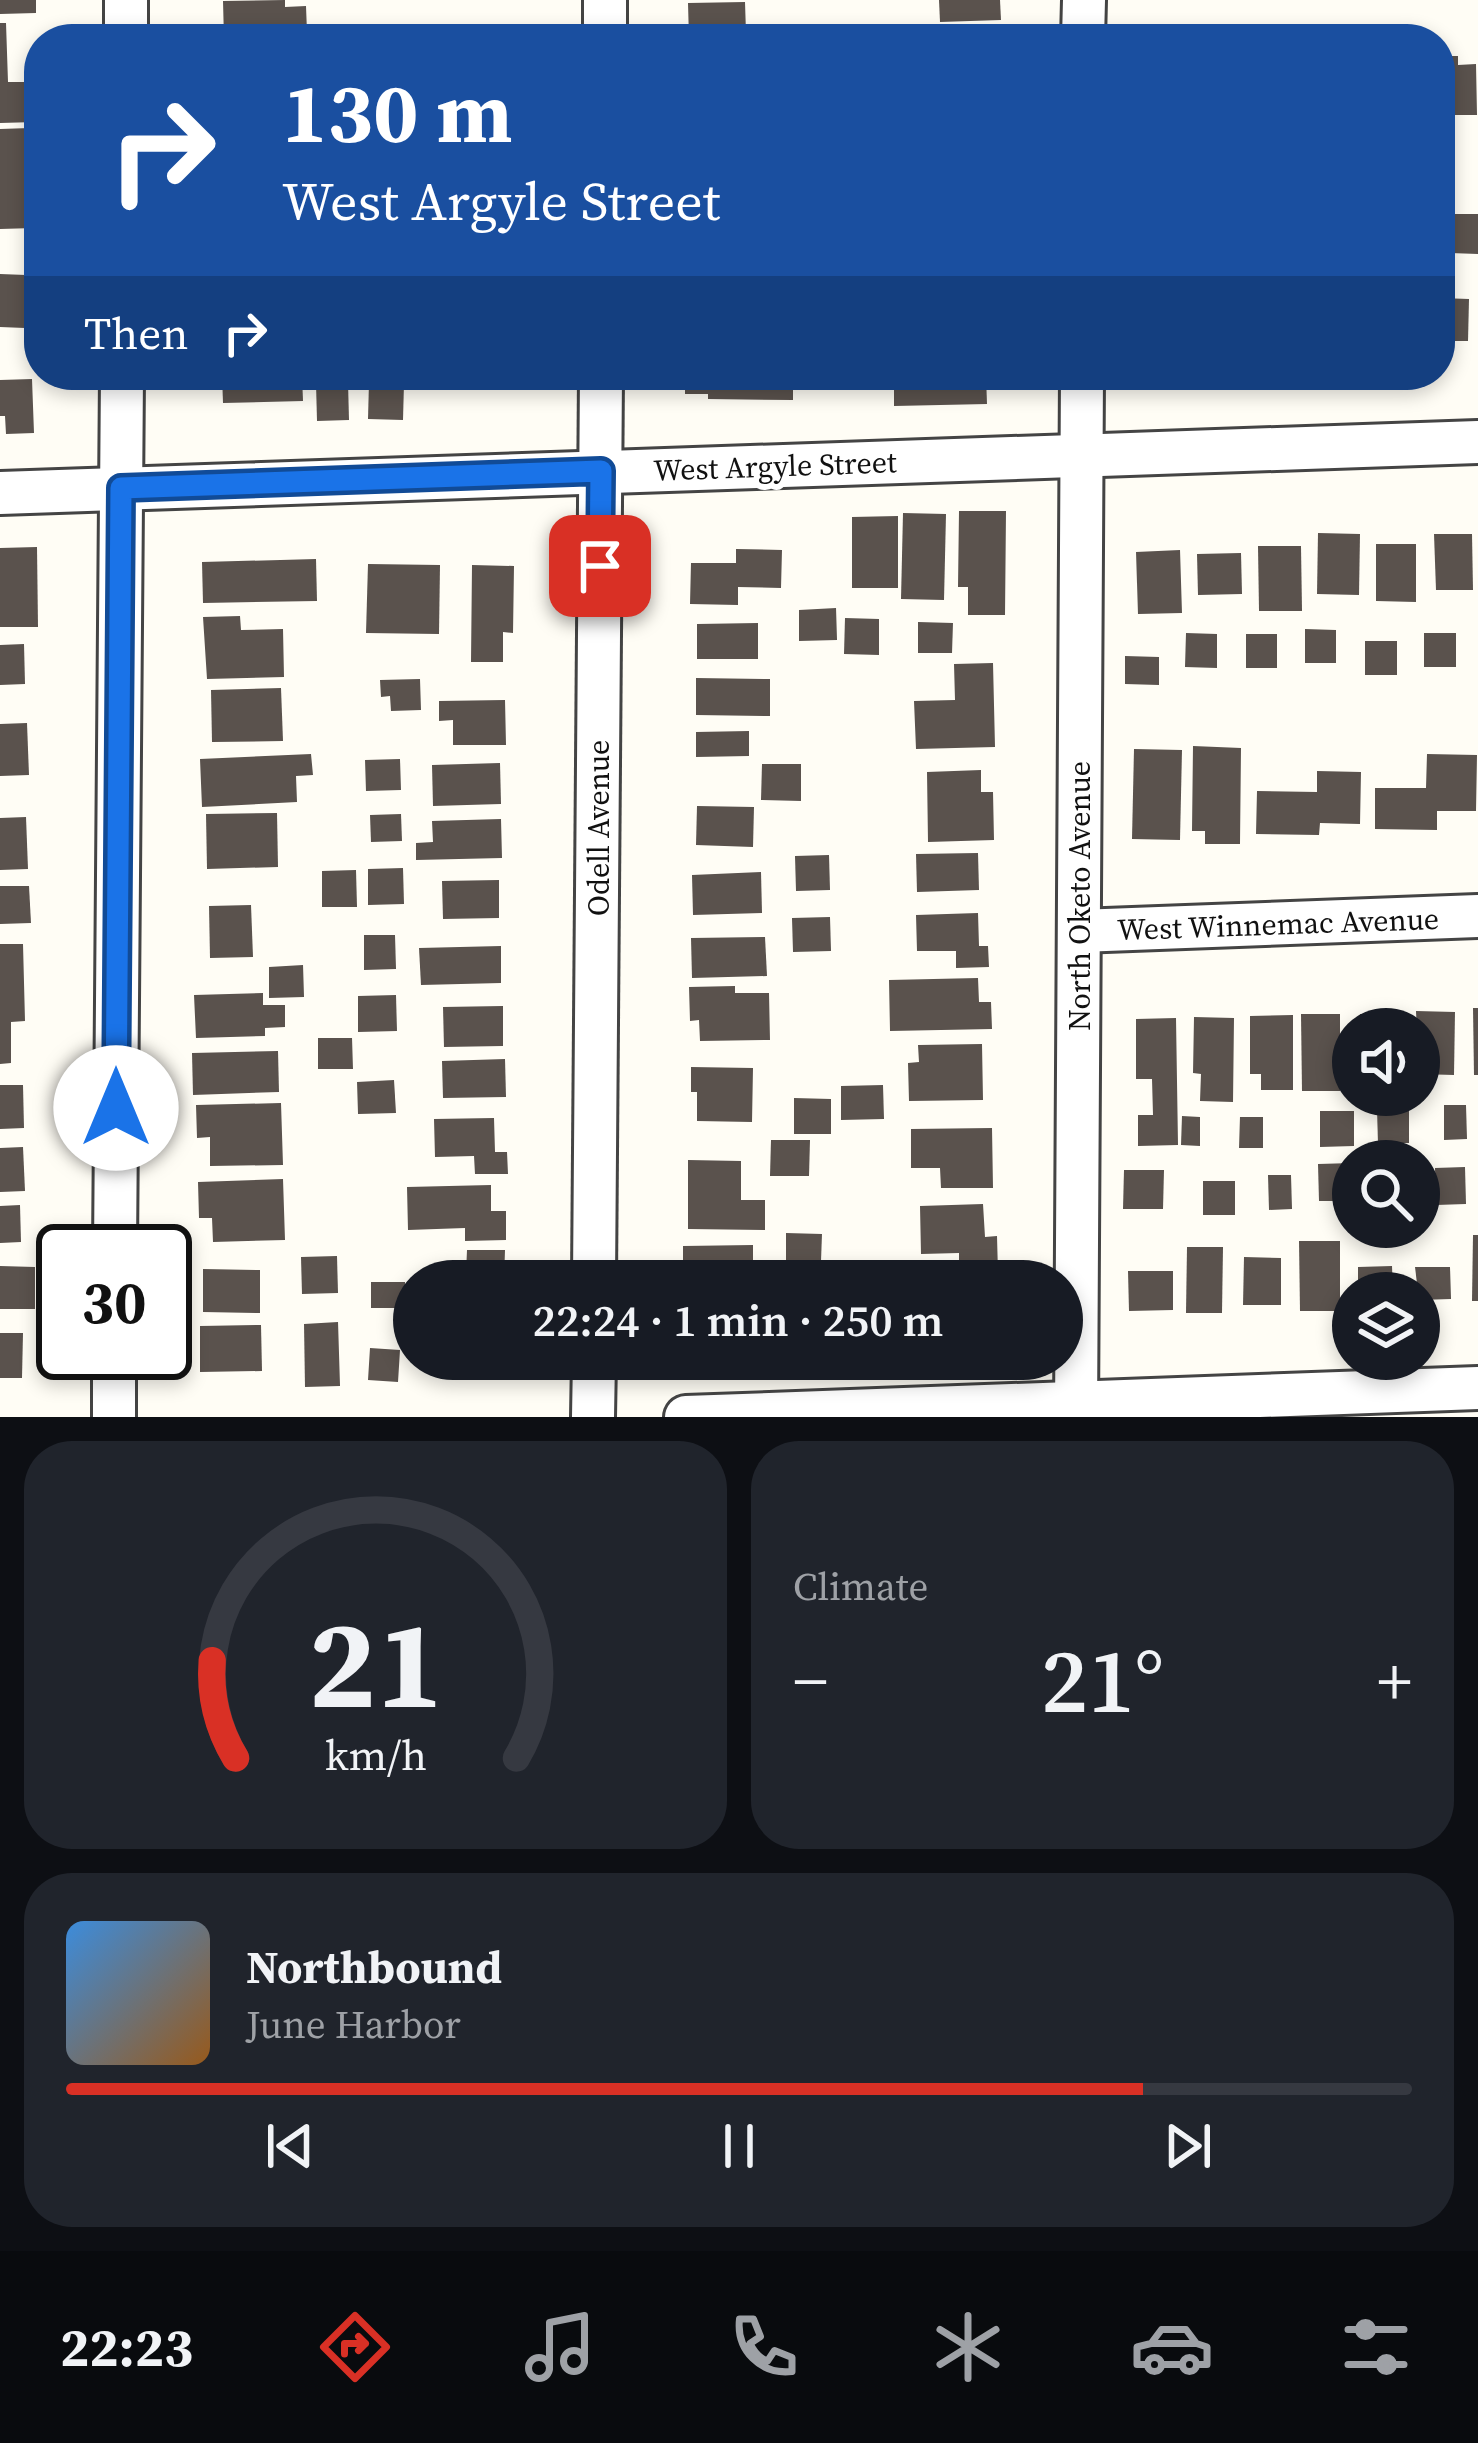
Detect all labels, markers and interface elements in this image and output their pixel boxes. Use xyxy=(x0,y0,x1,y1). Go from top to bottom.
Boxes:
text: 130 m xyxy=(282,55,513,170)
icon: right xyxy=(84,72,240,228)
text: West Argyle Street xyxy=(282,164,720,238)
icon: right xyxy=(212,300,278,366)
text: Then xyxy=(84,302,188,364)
street label: West Argyle Street xyxy=(653,441,898,491)
pin xyxy=(549,515,651,617)
icon: arrive xyxy=(567,533,633,599)
street label: Odell Avenue xyxy=(578,740,619,916)
street label: North Oketo Avenue xyxy=(1059,761,1100,1031)
street label: West Winnemac Avenue xyxy=(1116,898,1440,950)
map controls xyxy=(1332,1008,1440,1380)
button: sound xyxy=(1332,1008,1440,1116)
position arrow xyxy=(53,1045,179,1171)
button: search xyxy=(1332,1140,1440,1248)
speed limit sign: 30 xyxy=(36,1224,192,1380)
button: layers xyxy=(1332,1272,1440,1380)
text: 22:24 · 1 min · 250 m xyxy=(533,1289,943,1351)
text: Climate xyxy=(793,1560,928,1613)
text: 21 xyxy=(308,1578,443,1749)
text: 21° xyxy=(1041,1619,1164,1742)
text: − xyxy=(793,1636,828,1726)
text: + xyxy=(1377,1636,1412,1726)
text: km/h xyxy=(324,1726,427,1784)
text: Northbound xyxy=(246,1936,502,1998)
text: June Harbor xyxy=(246,1998,461,2051)
icon: previous xyxy=(257,2113,323,2179)
icon: pause xyxy=(706,2113,772,2179)
icon: next xyxy=(1155,2113,1221,2179)
icon: directions xyxy=(313,2305,397,2389)
icon: music xyxy=(518,2305,602,2389)
icon: phone xyxy=(722,2305,806,2389)
icon: climate xyxy=(926,2305,1010,2389)
icon: car xyxy=(1130,2305,1214,2389)
icon: filters xyxy=(1334,2305,1418,2389)
text: 22:23 xyxy=(60,2310,193,2384)

